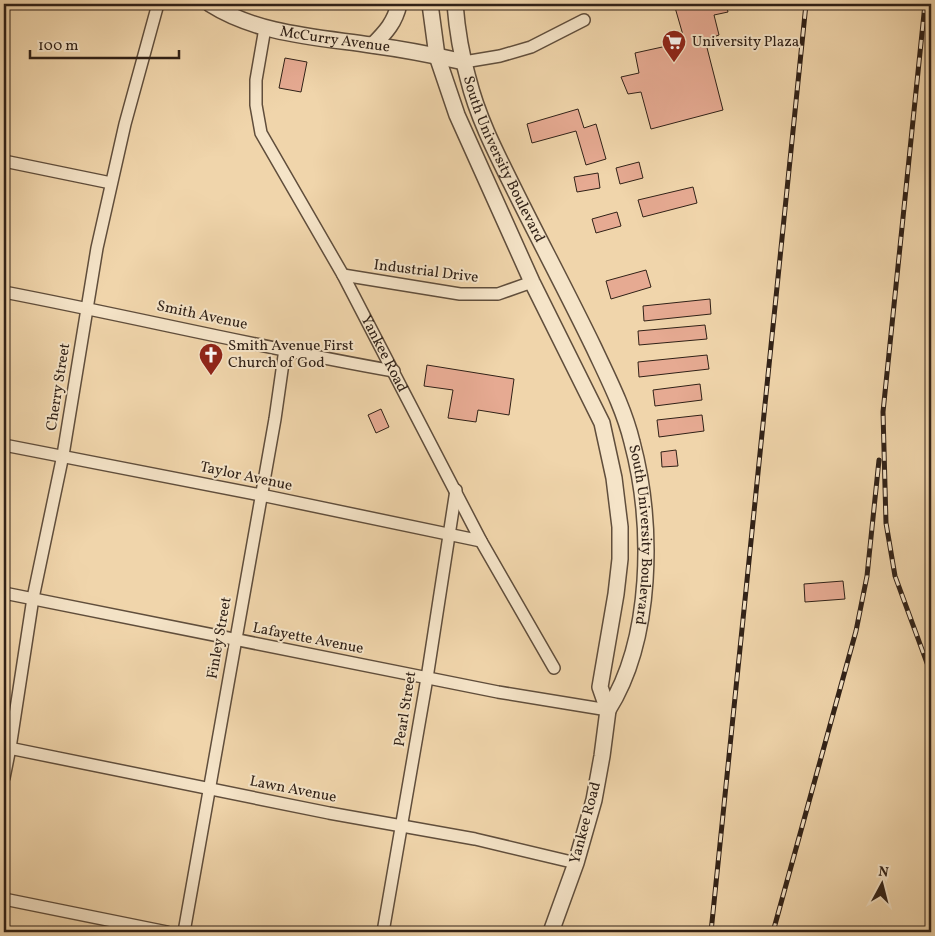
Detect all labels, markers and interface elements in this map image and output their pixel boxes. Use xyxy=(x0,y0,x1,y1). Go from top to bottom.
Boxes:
street label: McCurry Avenue xyxy=(278,21,391,58)
scale bar xyxy=(30,28,179,60)
supermarket icon: University Plaza xyxy=(661,29,687,63)
place label: University Plaza xyxy=(692,32,799,53)
text: 100 m xyxy=(38,36,78,57)
street label: South University Boulevard xyxy=(457,74,550,246)
street label: Industrial Drive xyxy=(372,255,480,289)
street label: Smith Avenue xyxy=(155,296,249,336)
street label: Yankee Road xyxy=(355,312,413,396)
place label: Smith Avenue First Church of God xyxy=(228,336,354,374)
street label: Cherry Street xyxy=(42,342,76,432)
church icon: Smith Avenue First Church of God xyxy=(198,342,224,376)
street label: South University Boulevard xyxy=(623,443,656,627)
street label: Taylor Avenue xyxy=(198,457,294,497)
street label: Finley Street xyxy=(202,595,238,681)
street label: Lafayette Avenue xyxy=(251,618,365,660)
street label: Pearl Street xyxy=(390,670,422,748)
street label: Lawn Avenue xyxy=(248,771,338,809)
street label: Yankee Road xyxy=(565,780,607,866)
north arrow xyxy=(858,858,908,908)
text: N xyxy=(877,863,890,883)

